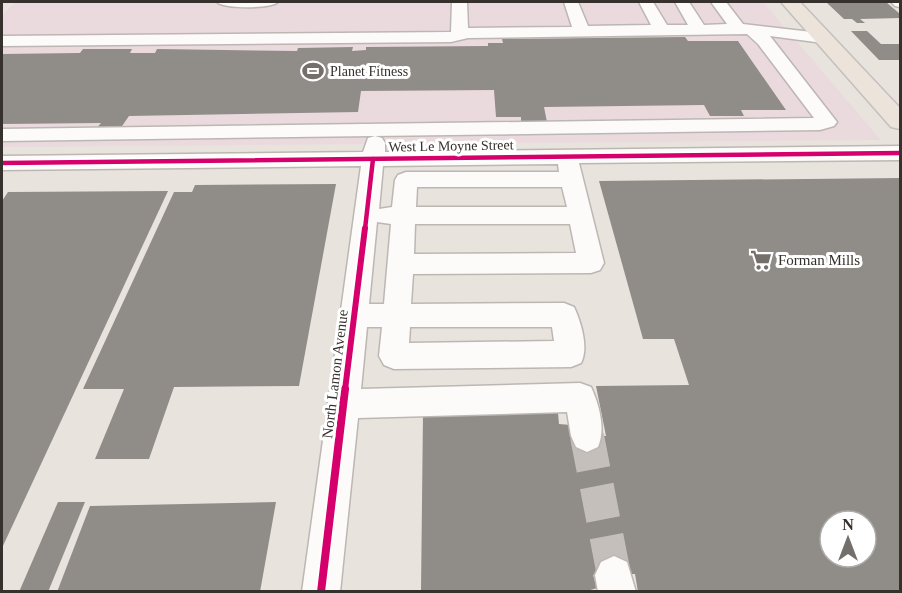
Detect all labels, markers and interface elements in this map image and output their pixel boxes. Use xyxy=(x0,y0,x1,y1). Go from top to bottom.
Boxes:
sports icon: Planet Fitness xyxy=(301,59,325,83)
place label: Planet Fitness xyxy=(330,64,408,79)
street label: West Le Moyne Street xyxy=(388,137,514,155)
supermarket icon: Forman Mills xyxy=(749,248,773,272)
place label: Forman Mills xyxy=(778,252,860,268)
street label: North Lamon Avenue xyxy=(319,308,351,439)
north arrow xyxy=(818,509,878,569)
text: N xyxy=(842,516,854,533)

